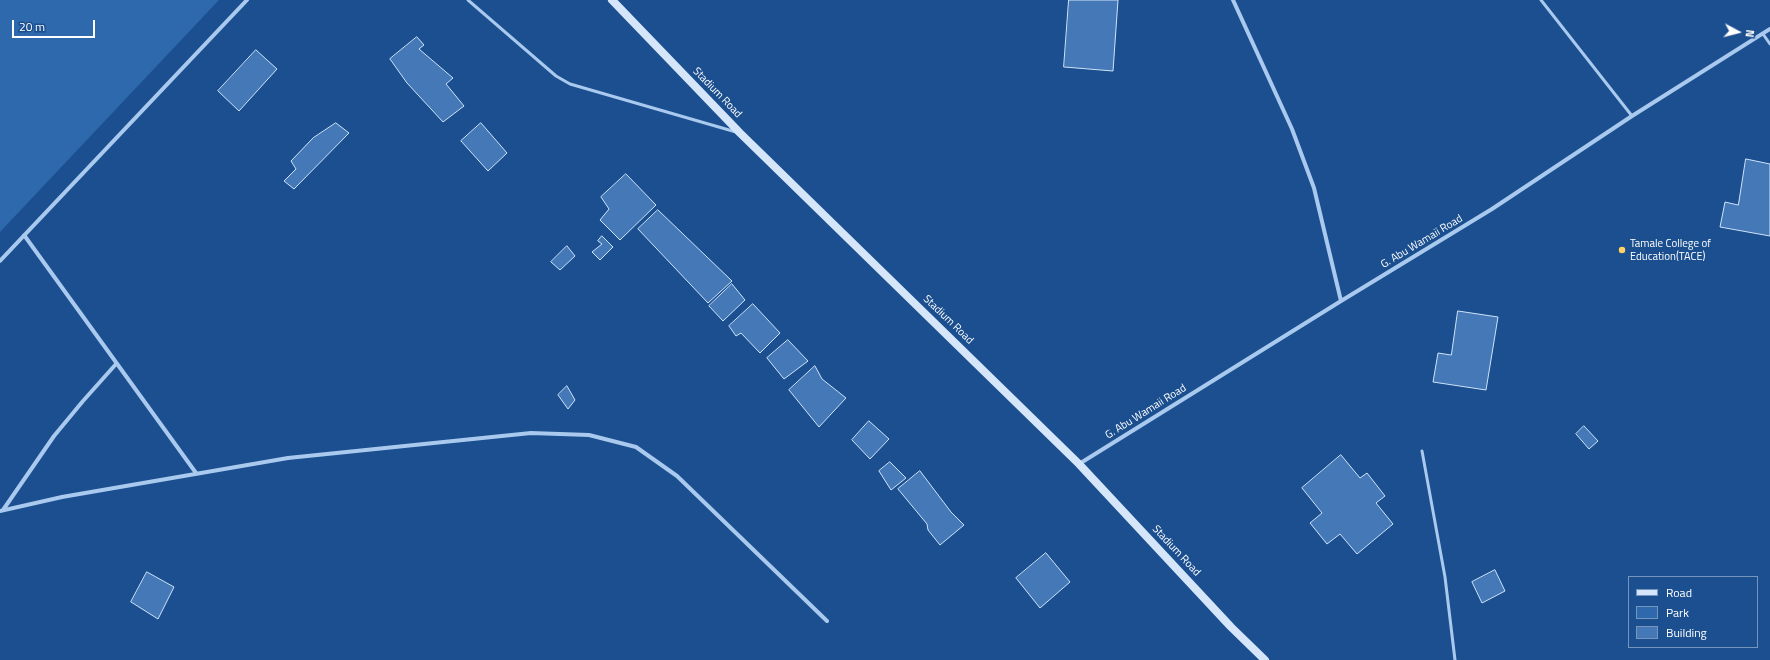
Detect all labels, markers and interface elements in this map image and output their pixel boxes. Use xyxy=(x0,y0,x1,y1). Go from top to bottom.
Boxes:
scale bar xyxy=(14,12,97,38)
north arrow xyxy=(1718,12,1758,52)
text: 20 m xyxy=(19,17,45,36)
text: N xyxy=(1742,29,1758,38)
street label: Stadium Road xyxy=(690,65,744,121)
street label: G. Abu Wamaii Road xyxy=(1379,212,1465,272)
place label: Tamale College of Education(TACE) xyxy=(1630,237,1711,263)
marker: Tamale College of Education(TACE) xyxy=(1617,245,1627,255)
street label: Stadium Road xyxy=(920,293,976,347)
street label: G. Abu Wamaii Road xyxy=(1103,382,1189,442)
street label: Stadium Road xyxy=(1149,523,1203,579)
legend xyxy=(1628,576,1758,648)
text: Road xyxy=(1666,583,1692,602)
text: Park xyxy=(1666,603,1689,622)
text: Building xyxy=(1666,623,1707,642)

